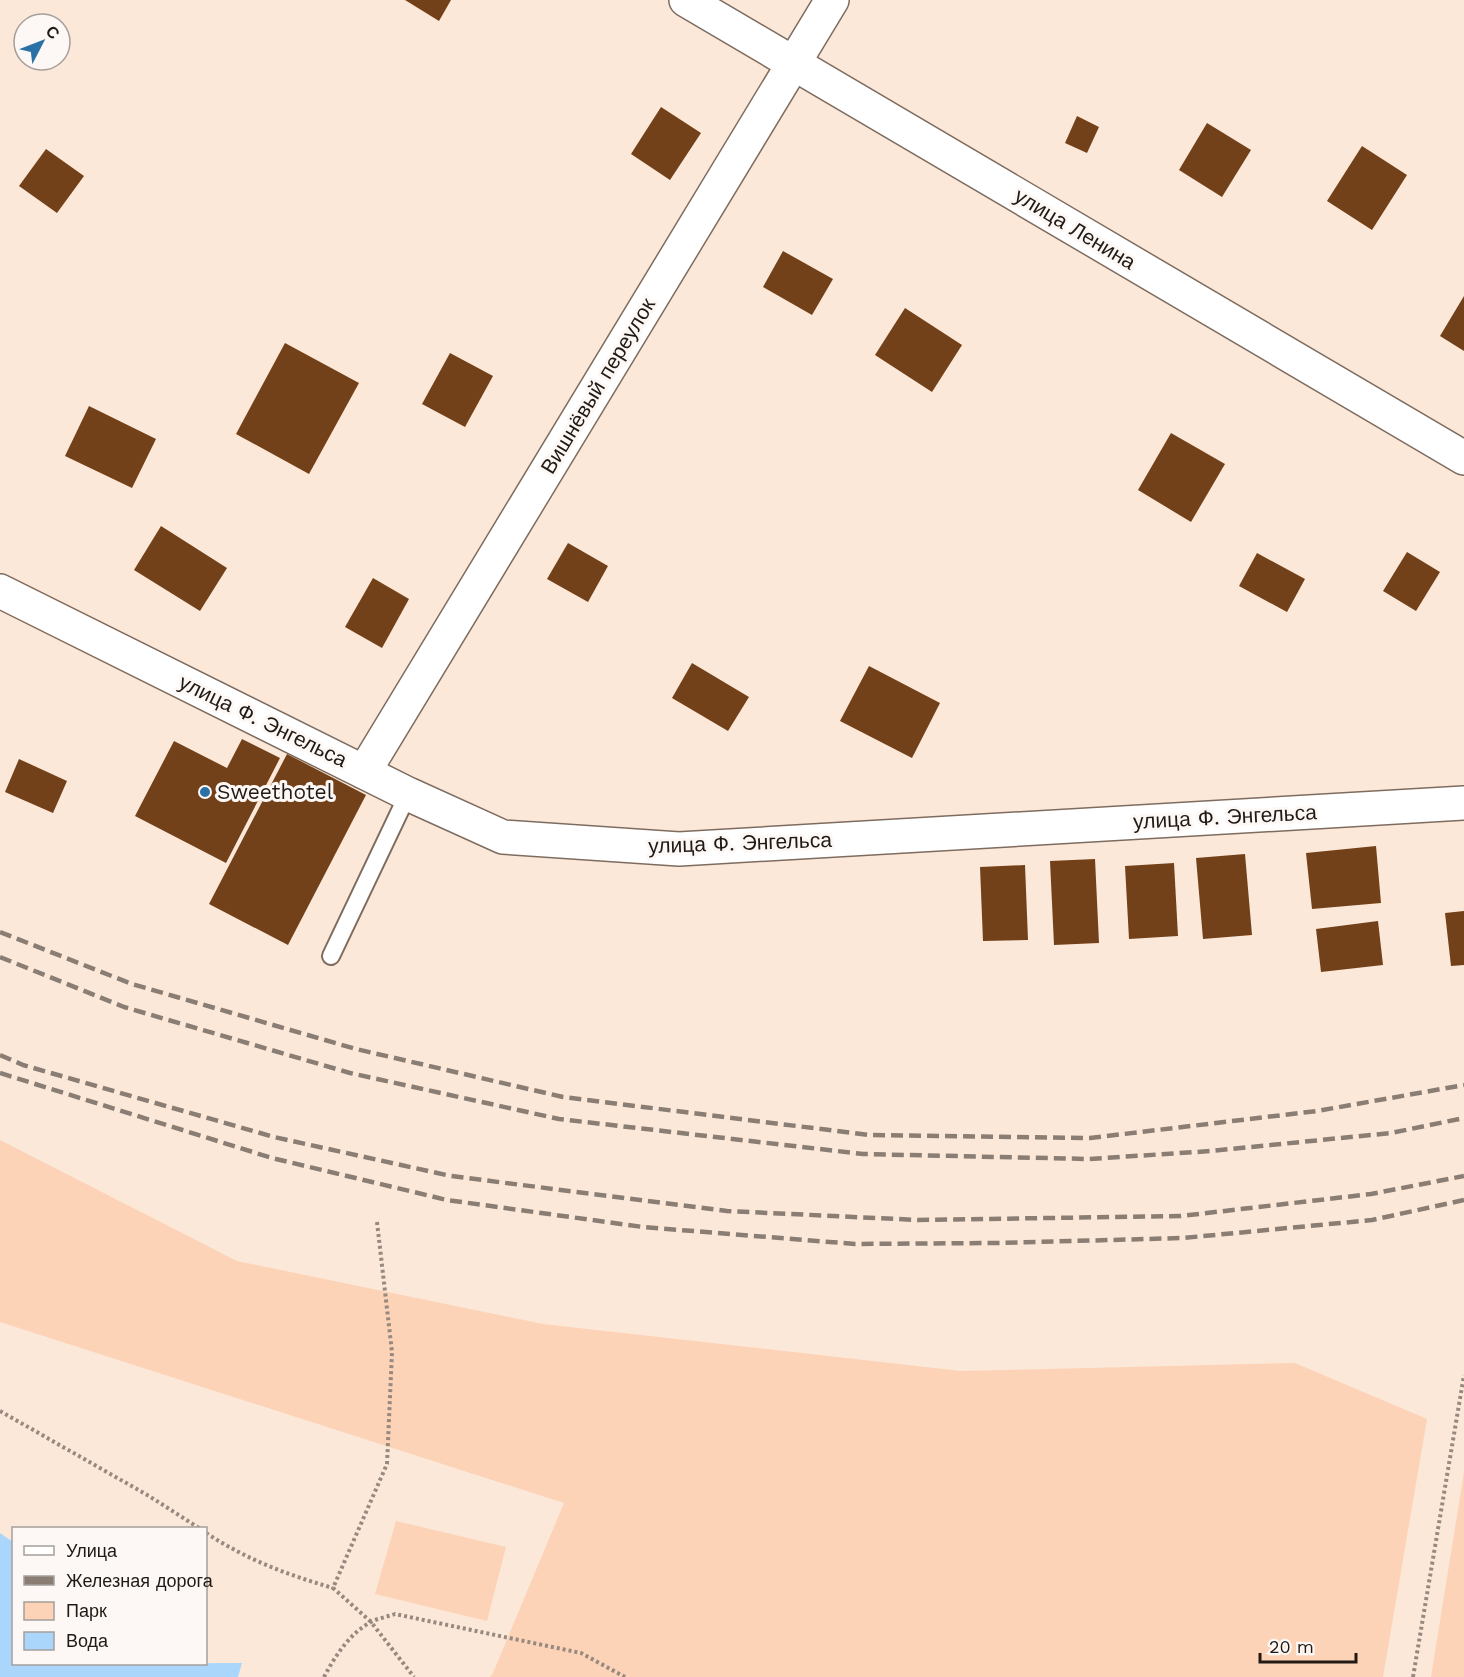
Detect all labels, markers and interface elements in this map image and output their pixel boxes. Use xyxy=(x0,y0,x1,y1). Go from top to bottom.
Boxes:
north arrow xyxy=(12,12,72,72)
text: С xyxy=(42,22,64,43)
street label: улица Ленина xyxy=(1010,183,1141,275)
street label: Вишнёвый переулок xyxy=(535,293,660,478)
street label: улица Ф. Энгельса xyxy=(175,669,352,772)
place label: Sweethotel xyxy=(217,779,334,804)
marker: Sweethotel xyxy=(198,785,212,799)
street label: улица Ф. Энгельса xyxy=(1133,799,1318,834)
street label: улица Ф. Энгельса xyxy=(648,827,833,858)
legend xyxy=(12,1527,207,1665)
text: Улица xyxy=(66,1540,118,1561)
text: Железная дорога xyxy=(66,1570,214,1591)
text: Парк xyxy=(66,1600,107,1621)
scale bar xyxy=(1260,1626,1356,1664)
text: Вода xyxy=(66,1630,109,1651)
text: 20 m xyxy=(1269,1636,1314,1657)

